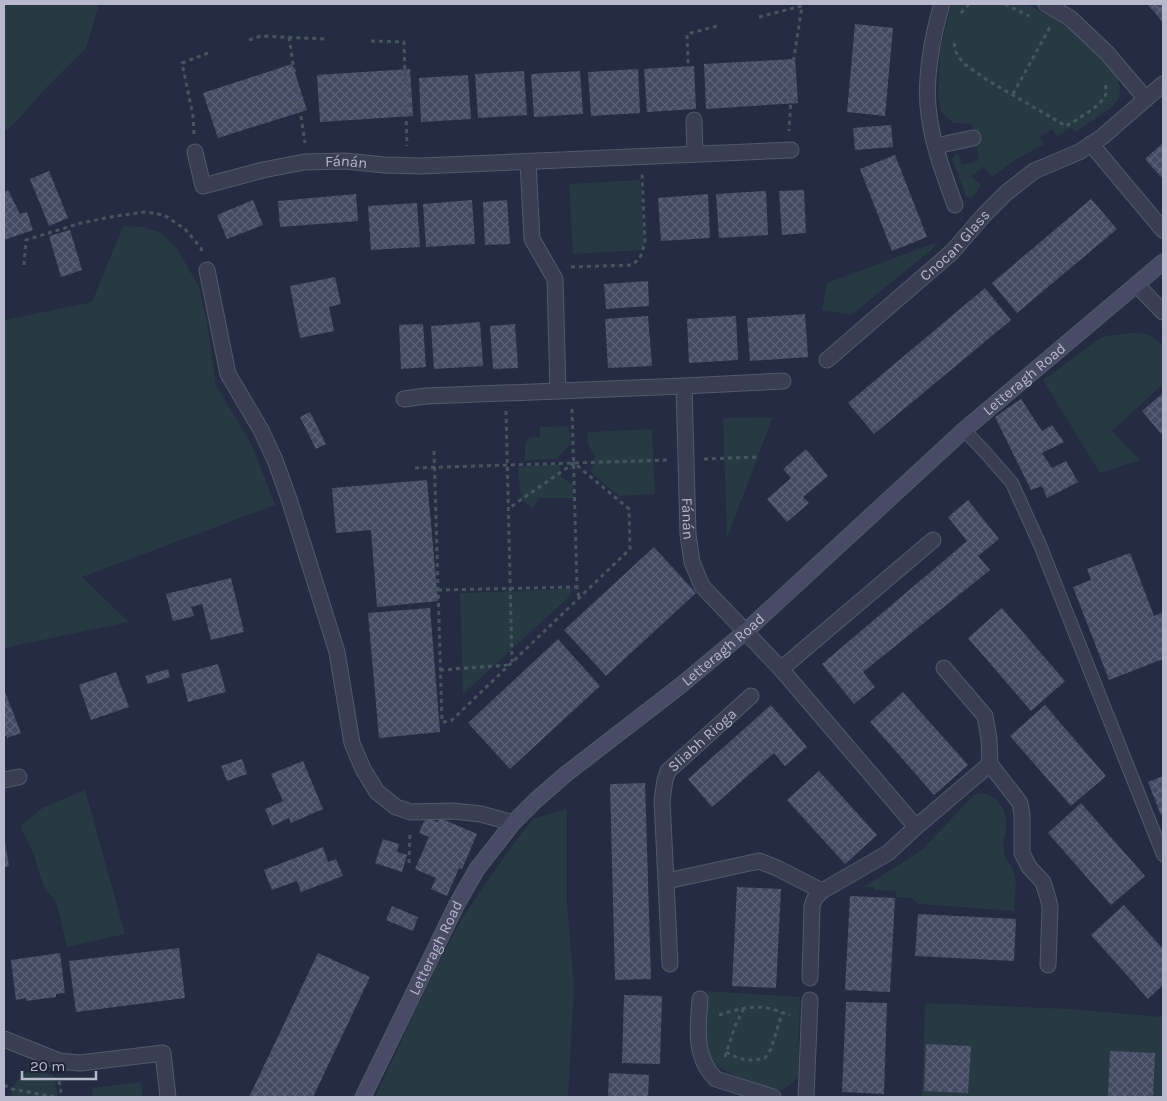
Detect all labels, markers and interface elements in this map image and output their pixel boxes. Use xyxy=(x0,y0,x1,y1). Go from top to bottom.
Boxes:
street label: Fánán xyxy=(325,152,368,172)
street label: Cnocan Glass xyxy=(916,206,993,285)
street label: Letteragh Road xyxy=(979,339,1069,419)
street label: Fánán xyxy=(678,497,698,541)
street label: Letteragh Road xyxy=(678,609,768,690)
street label: Sliabh Rioga xyxy=(664,705,740,776)
street label: Letteragh Road xyxy=(405,897,466,998)
scale bar xyxy=(22,1048,96,1080)
text: 20 m xyxy=(30,1057,65,1075)

